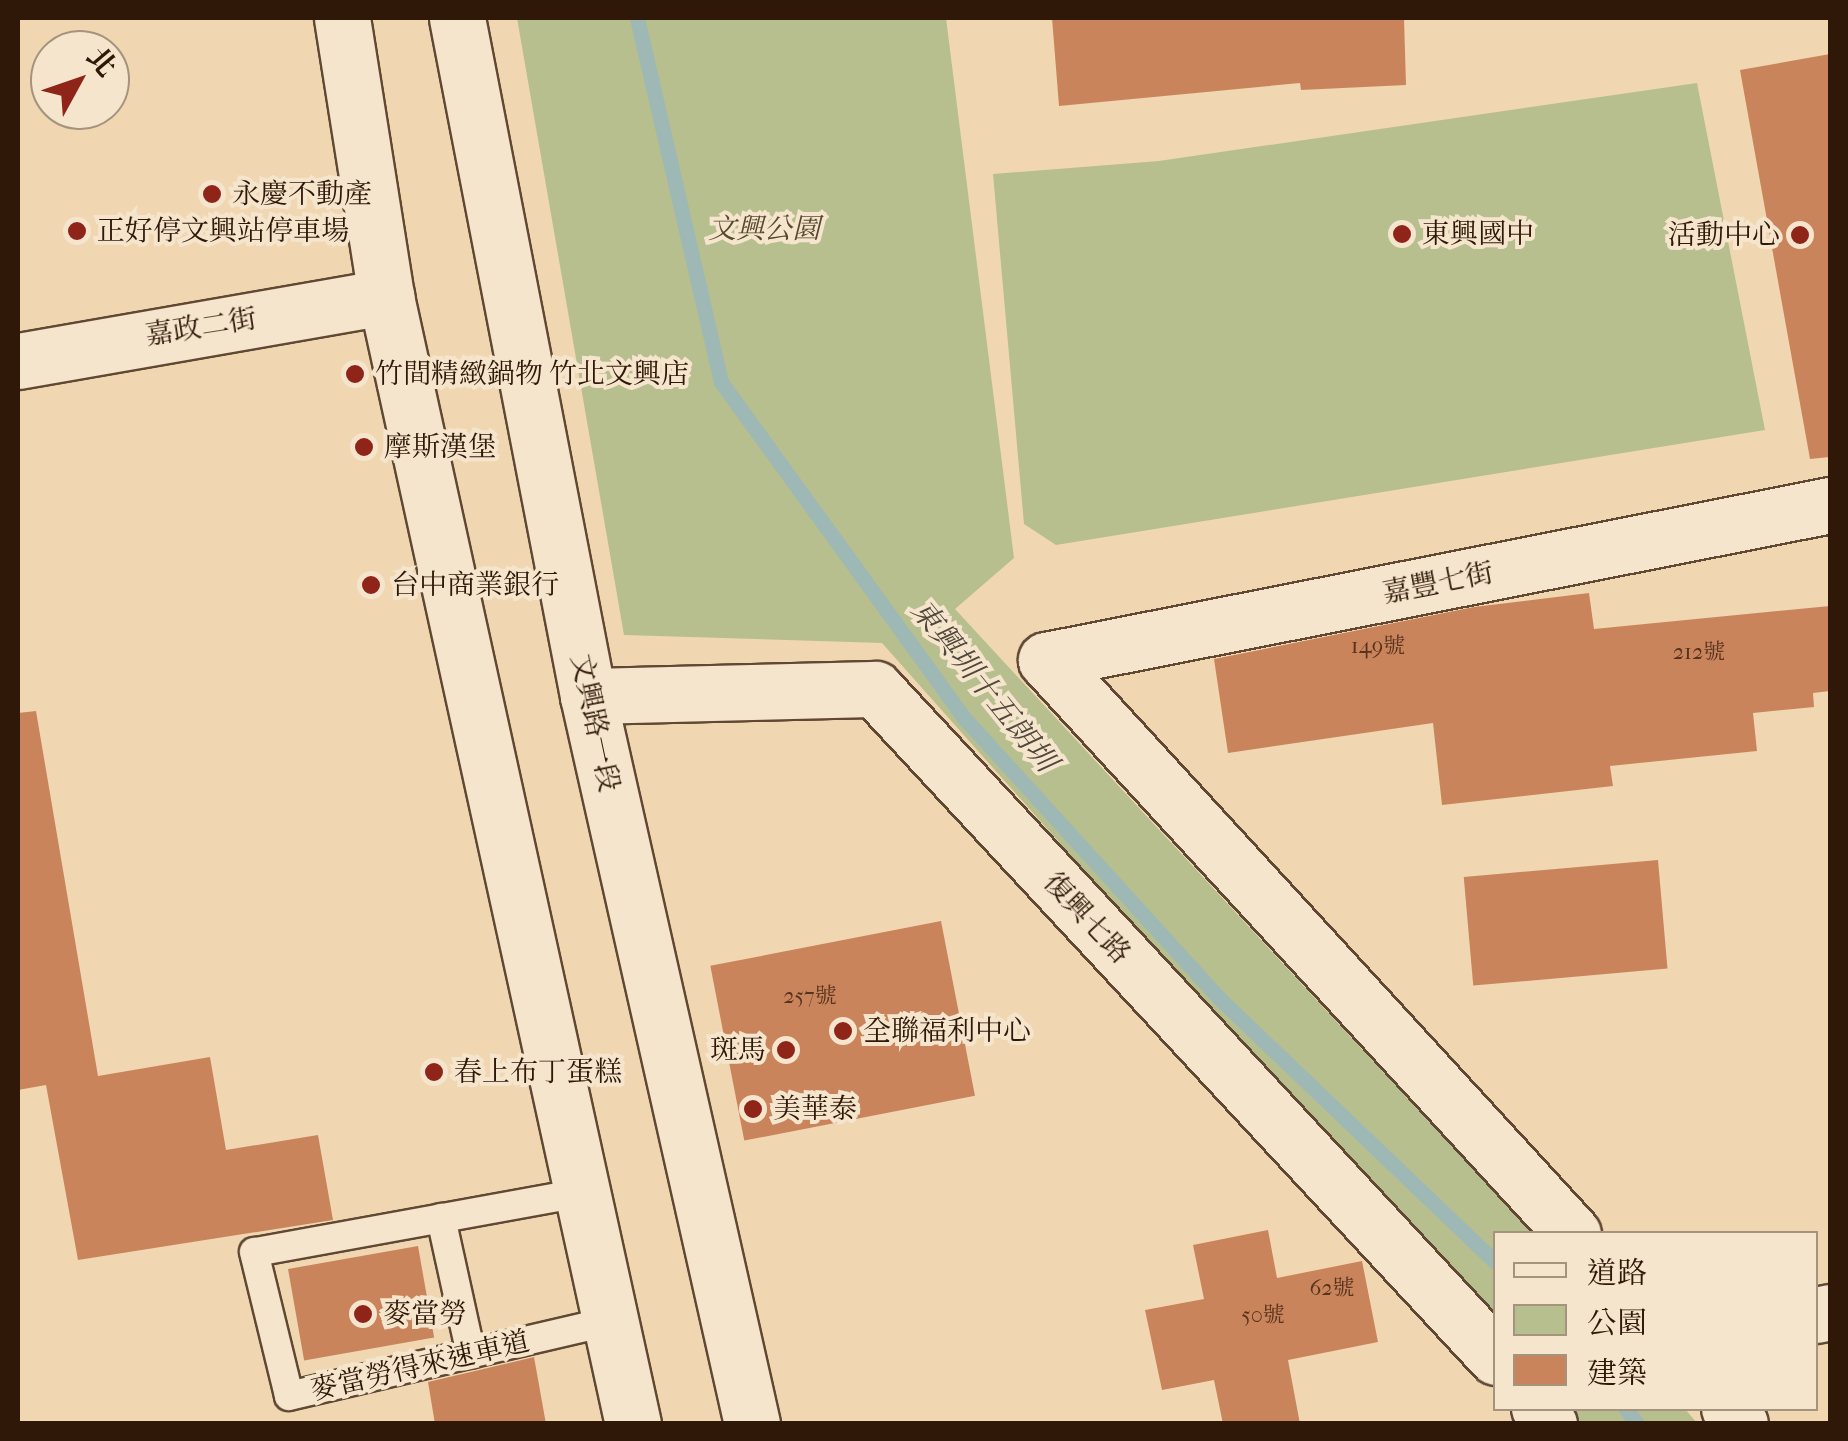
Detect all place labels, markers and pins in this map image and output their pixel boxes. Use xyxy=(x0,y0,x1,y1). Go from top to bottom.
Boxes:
place label: 永慶不動產 xyxy=(232,177,372,211)
marker: 永慶不動產 xyxy=(201,183,223,205)
place label: 正好停文興站停車場 xyxy=(97,214,349,248)
place label: 東興國中 xyxy=(1422,217,1534,251)
place label: 活動中心 xyxy=(1668,218,1780,252)
marker: 正好停文興站停車場 xyxy=(66,220,88,242)
marker: 東興國中 xyxy=(1391,223,1413,245)
marker: 活動中心 xyxy=(1789,224,1811,246)
place label: 竹間精緻鍋物 竹北文興店 xyxy=(375,357,689,391)
marker: 竹間精緻鍋物 竹北文興店 xyxy=(344,363,366,385)
place label: 摩斯漢堡 xyxy=(384,430,496,464)
marker: 摩斯漢堡 xyxy=(353,436,375,458)
place label: 台中商業銀行 xyxy=(391,568,559,602)
marker: 台中商業銀行 xyxy=(360,574,382,596)
place label: 全聯福利中心 xyxy=(863,1014,1031,1048)
marker: 全聯福利中心 xyxy=(832,1020,854,1042)
place label: 斑馬 xyxy=(710,1033,766,1067)
marker: 斑馬 xyxy=(775,1039,797,1061)
place label: 春上布丁蛋糕 xyxy=(454,1055,622,1089)
marker: 春上布丁蛋糕 xyxy=(423,1061,445,1083)
place label: 美華泰 xyxy=(773,1092,857,1126)
marker: 美華泰 xyxy=(742,1098,764,1120)
place label: 麥當勞 xyxy=(383,1297,467,1331)
marker: 麥當勞 xyxy=(352,1303,374,1325)

